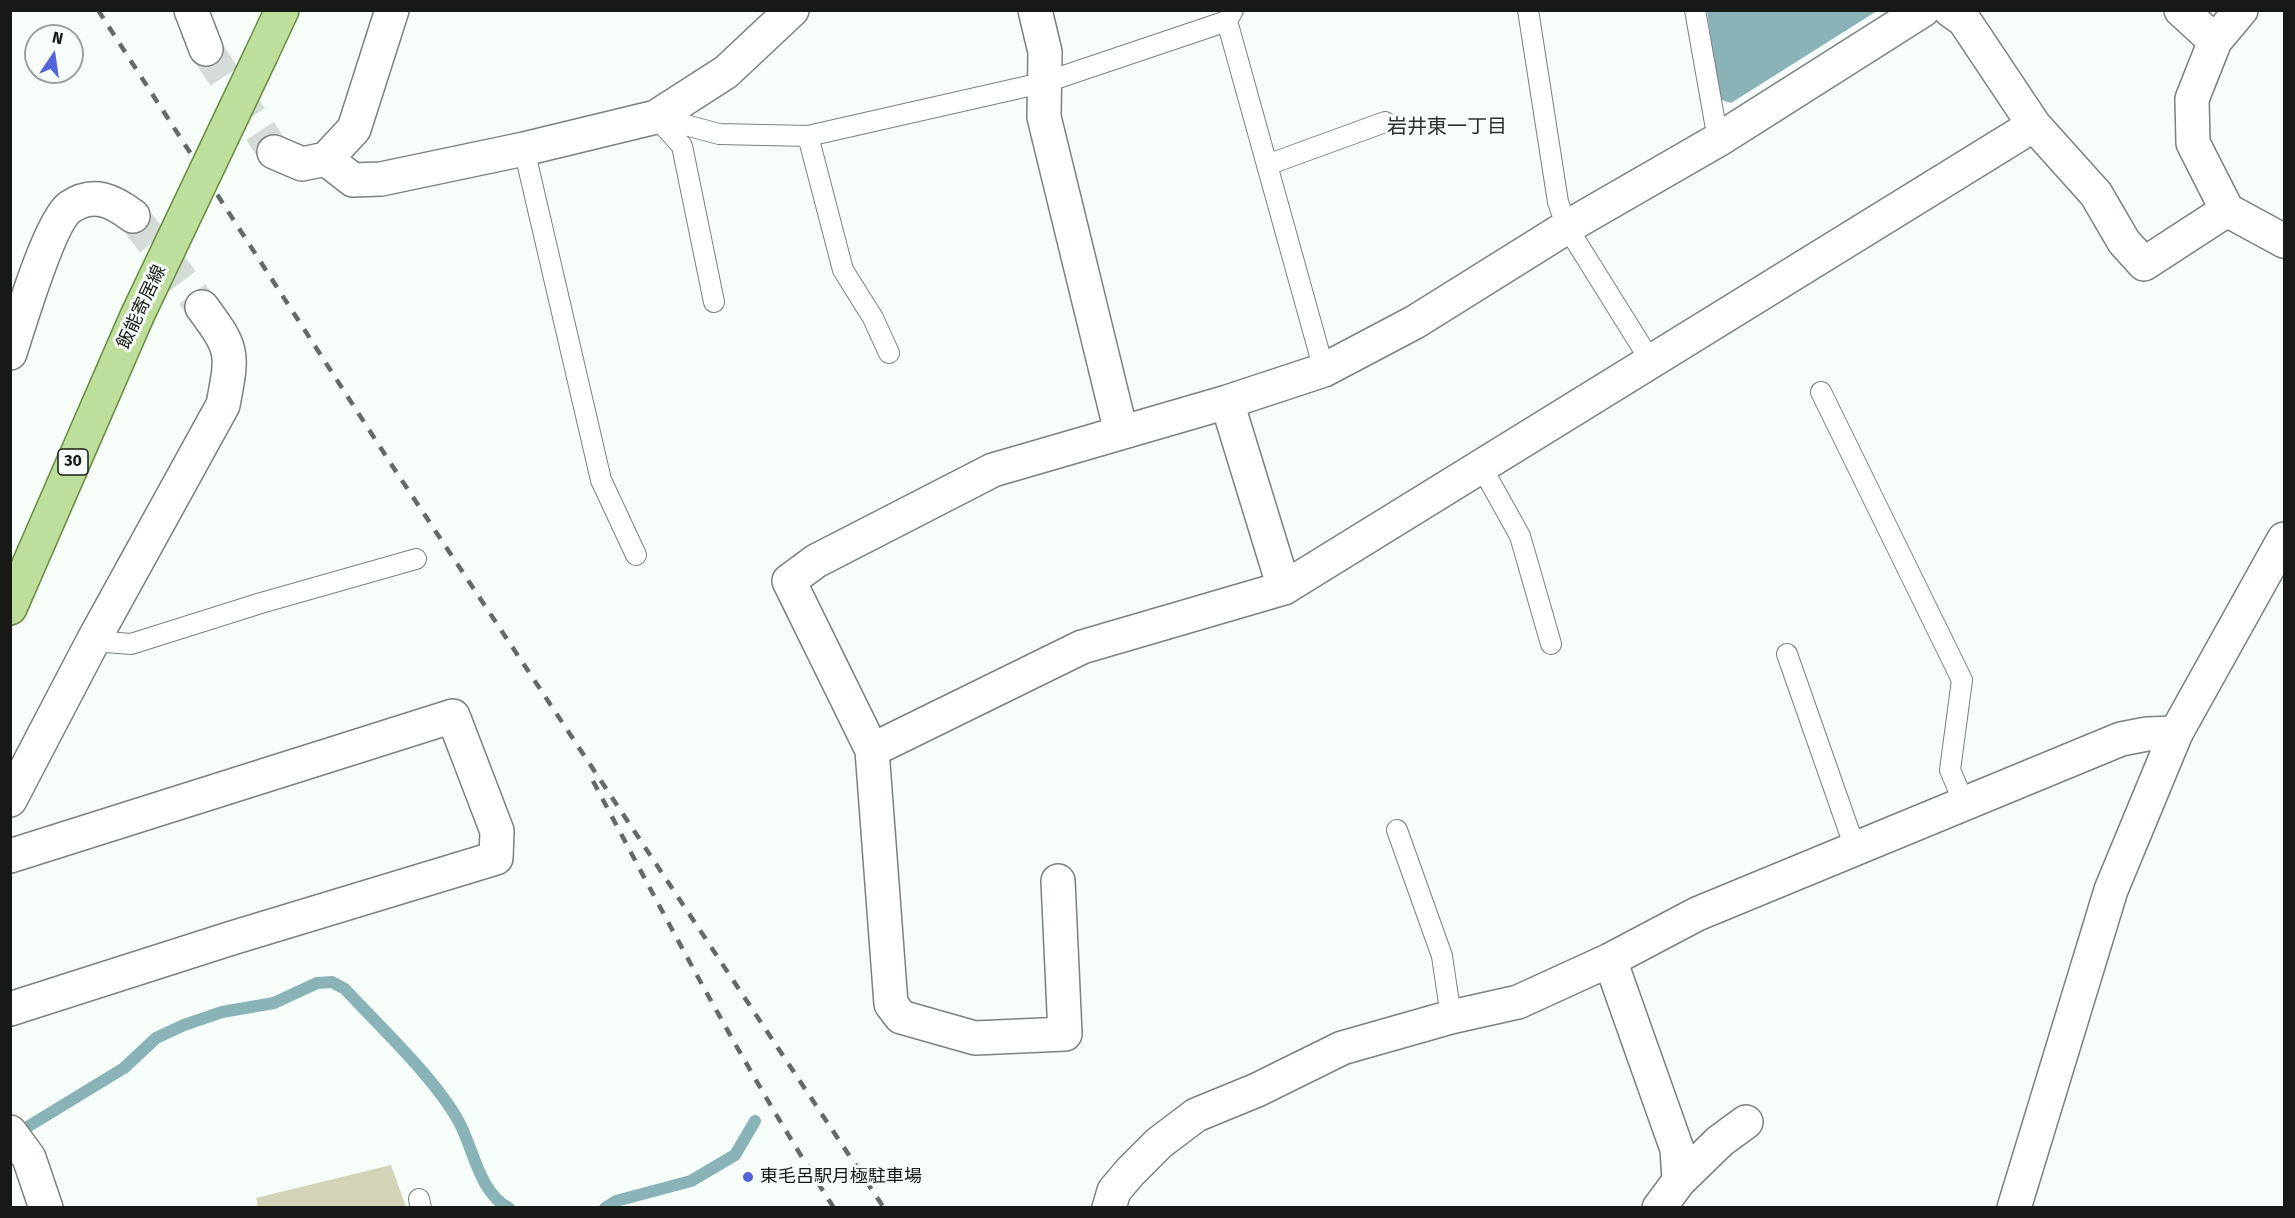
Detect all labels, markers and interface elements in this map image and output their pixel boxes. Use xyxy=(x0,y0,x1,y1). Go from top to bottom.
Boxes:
north arrow xyxy=(24,24,84,84)
text: N xyxy=(50,27,65,48)
district label: 岩井東一丁目 xyxy=(1387,115,1507,139)
street label: 飯能寄居線 xyxy=(113,262,171,352)
road number: 30 xyxy=(58,449,88,475)
place label: 東毛呂駅月極駐車場 xyxy=(760,1166,922,1188)
marker: 東毛呂駅月極駐車場 xyxy=(741,1170,755,1184)

